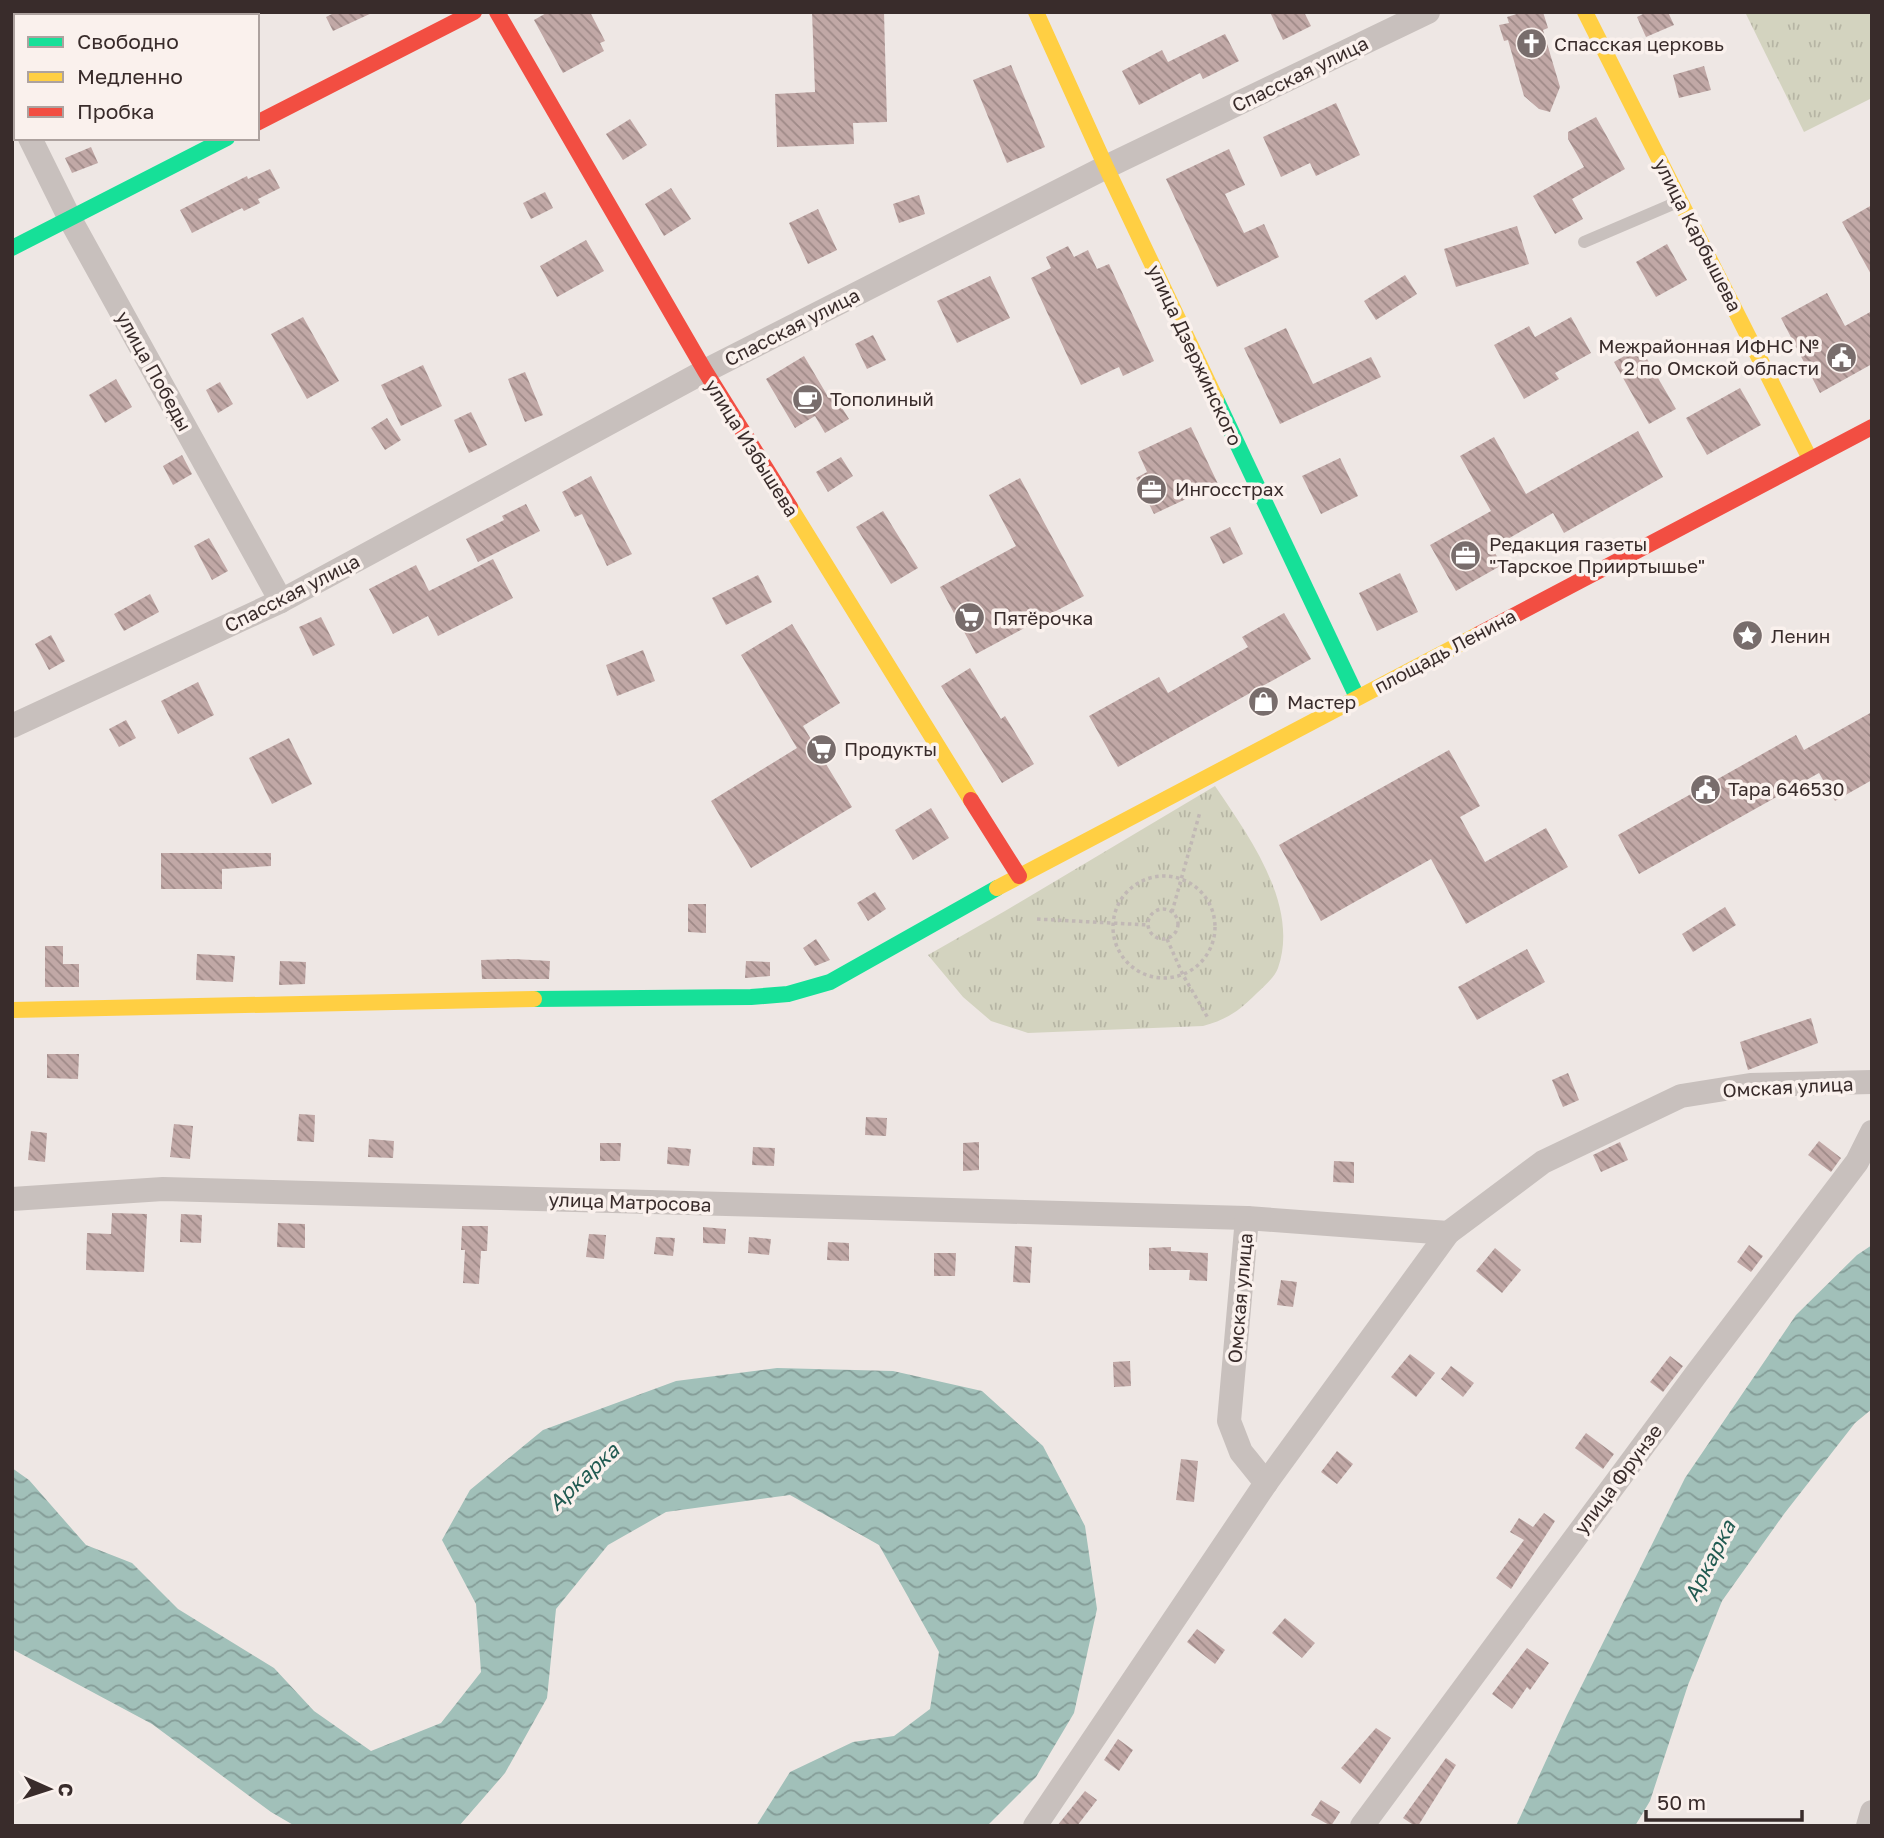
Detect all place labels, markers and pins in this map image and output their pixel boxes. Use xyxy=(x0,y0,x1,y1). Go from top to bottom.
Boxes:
church icon: Спасская церковь xyxy=(1514,27,1548,61)
place label: Спасская церковь xyxy=(1554,32,1724,55)
place label: Межрайонная ИФНС № 2 по Омской области xyxy=(1598,334,1819,379)
public building icon: Межрайонная ИФНС № 2 по Омской области xyxy=(1825,340,1859,374)
cafe icon: Тополиный xyxy=(790,382,824,416)
place label: Тополиный xyxy=(830,387,934,410)
office icon: Ингосстрах xyxy=(1135,472,1169,506)
place label: Ингосстрах xyxy=(1175,477,1284,500)
place label: Редакция газеты "Тарское Прииртышье" xyxy=(1489,532,1705,577)
office icon: Редакция газеты "Тарское Прииртышье" xyxy=(1449,538,1483,572)
supermarket icon: Пятёрочка xyxy=(953,601,987,635)
place label: Пятёрочка xyxy=(993,606,1093,629)
place icon: Ленин xyxy=(1731,619,1765,653)
place label: Ленин xyxy=(1771,624,1830,647)
shop icon: Мастер xyxy=(1247,685,1281,719)
place label: Мастер xyxy=(1287,690,1356,713)
supermarket icon: Продукты xyxy=(804,732,838,766)
place label: Продукты xyxy=(844,737,937,760)
public building icon: Тара 646530 xyxy=(1688,772,1722,806)
place label: Тара 646530 xyxy=(1728,777,1844,800)

